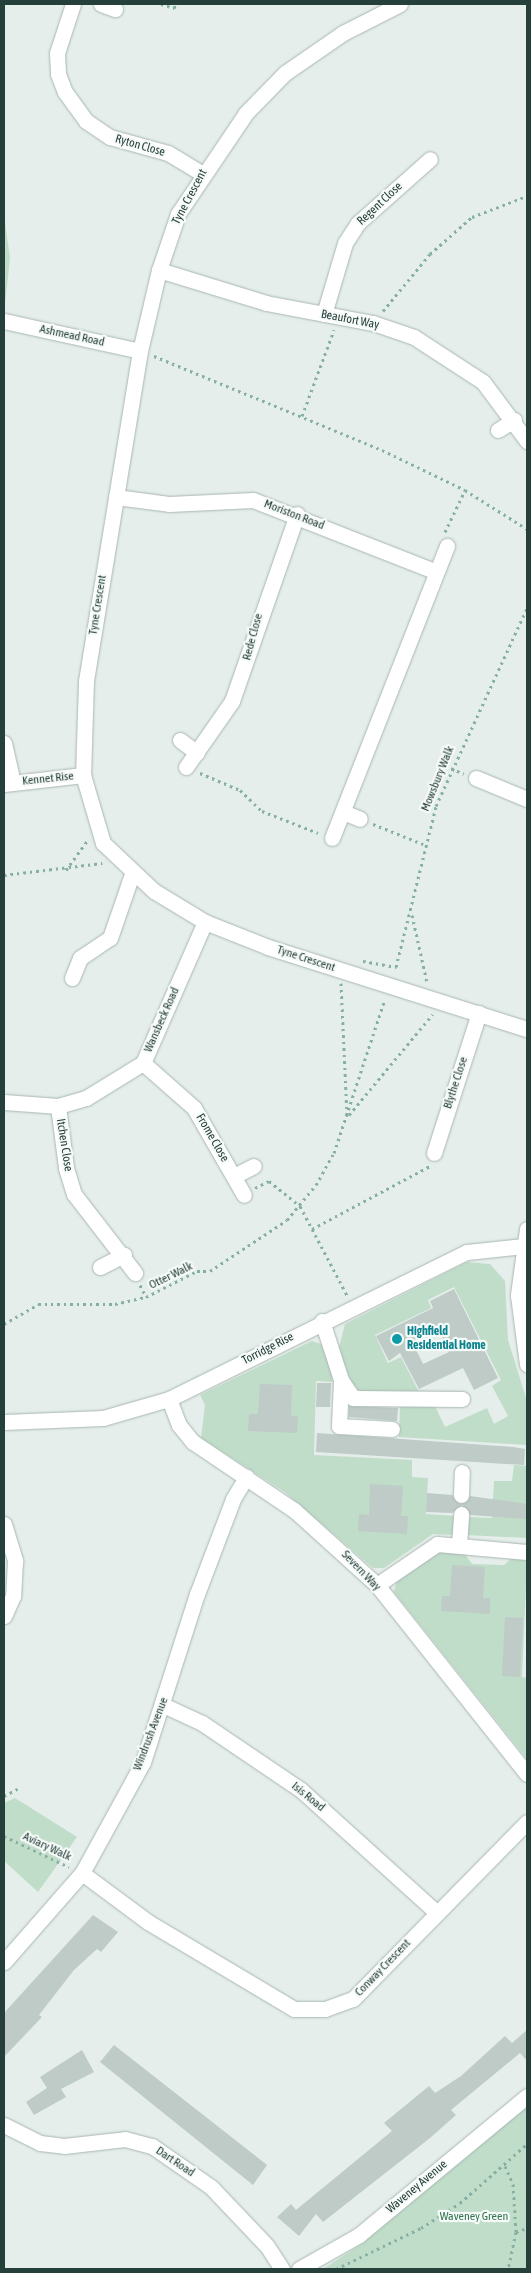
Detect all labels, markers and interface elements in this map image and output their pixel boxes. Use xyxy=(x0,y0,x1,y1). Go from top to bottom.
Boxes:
street label: Ryton Close xyxy=(113,132,167,160)
street label: Tyne Crescent xyxy=(169,167,211,227)
street label: Regent Close xyxy=(354,179,406,229)
street label: Beaufort Way xyxy=(320,307,380,333)
street label: Ashmead Road xyxy=(38,322,106,350)
street label: Moriston Road xyxy=(262,497,326,533)
street label: Tyne Crescent xyxy=(86,574,110,636)
street label: Rede Close xyxy=(240,612,266,662)
street label: Mowsbury Walk xyxy=(418,744,458,814)
street label: Kennet Rise xyxy=(22,769,74,789)
street label: Tyne Crescent xyxy=(275,943,337,975)
street label: Wansbeck Road xyxy=(141,985,183,1055)
street label: Blythe Close xyxy=(441,1055,471,1111)
street label: Frome Close xyxy=(192,1111,232,1165)
street label: Itchen Close xyxy=(53,1118,75,1172)
street label: Otter Walk xyxy=(147,1259,195,1293)
place label: Highfield Residential Home xyxy=(407,1325,486,1353)
street label: Torridge Rise xyxy=(240,1330,296,1368)
marker: Highfield Residential Home xyxy=(391,1333,403,1345)
street label: Severn Way xyxy=(338,1548,384,1594)
street label: Windrush Avenue xyxy=(130,1695,172,1773)
street label: Isis Road xyxy=(288,1779,328,1815)
street label: Aviary Walk xyxy=(21,1830,73,1864)
street label: Conway Crescent xyxy=(352,1936,414,2000)
street label: Dart Road xyxy=(153,2144,197,2180)
street label: Waveney Avenue xyxy=(384,2157,450,2217)
park label: Waveney Green xyxy=(440,2210,508,2224)

